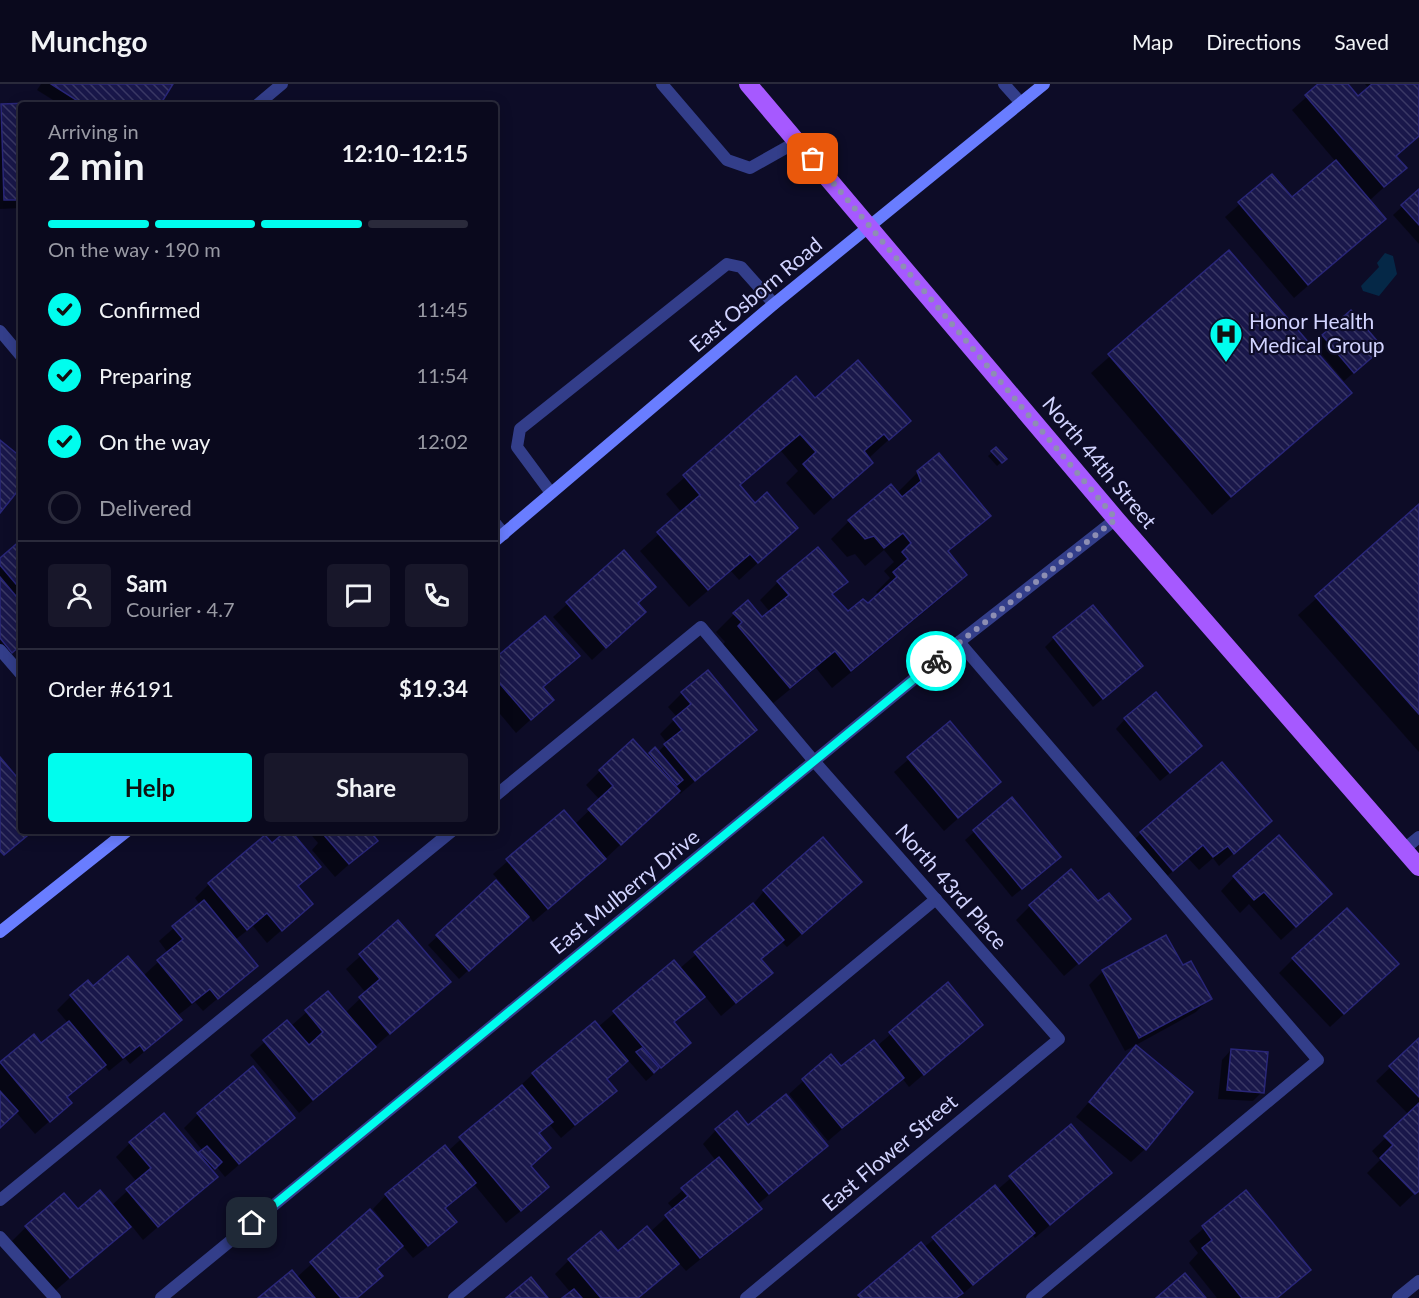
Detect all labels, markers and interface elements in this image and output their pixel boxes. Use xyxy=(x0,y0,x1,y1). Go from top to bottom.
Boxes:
text: Munchgo xyxy=(30,24,148,58)
text: Map xyxy=(1132,29,1173,54)
text: Directions xyxy=(1206,29,1301,54)
text: Saved xyxy=(1334,29,1389,54)
text: Arriving in xyxy=(48,119,139,143)
pin xyxy=(787,133,838,184)
text: 12:10–12:15 xyxy=(342,140,468,167)
text: 2 min xyxy=(48,142,145,188)
icon: bag xyxy=(796,142,829,175)
street label: East Osborn Road xyxy=(684,231,826,357)
text: On the way · 190 m xyxy=(48,237,221,261)
icon: check xyxy=(48,293,81,326)
text: Confirmed xyxy=(99,296,201,323)
text: 11:45 xyxy=(417,297,468,321)
place label: Honor Health Medical Group xyxy=(1249,308,1385,357)
hospital icon: Honor Health Medical Group xyxy=(1208,316,1244,363)
icon: check xyxy=(48,359,81,392)
text: Preparing xyxy=(99,362,191,389)
text: 11:54 xyxy=(417,363,468,387)
street label: North 44th Street xyxy=(1038,391,1163,533)
icon: check xyxy=(48,425,81,458)
text: On the way xyxy=(99,428,210,455)
text: 12:02 xyxy=(417,429,468,453)
text: Delivered xyxy=(99,494,192,521)
button: person xyxy=(48,564,111,627)
button: chat xyxy=(327,564,390,627)
button: phone xyxy=(405,564,468,627)
text: Sam xyxy=(126,570,168,597)
text: Courier · 4.7 xyxy=(126,597,235,621)
courier xyxy=(906,631,966,691)
icon: bike xyxy=(920,645,953,678)
text: Order #6191 xyxy=(48,675,174,702)
text: $19.34 xyxy=(399,675,468,702)
button: Help xyxy=(48,753,252,822)
button: Share xyxy=(264,753,468,822)
street label: North 43rd Place xyxy=(891,818,1013,954)
street label: East Mulberry Drive xyxy=(545,823,704,959)
street label: East Flower Street xyxy=(817,1088,962,1215)
pin xyxy=(226,1197,277,1248)
icon: home xyxy=(235,1206,268,1239)

